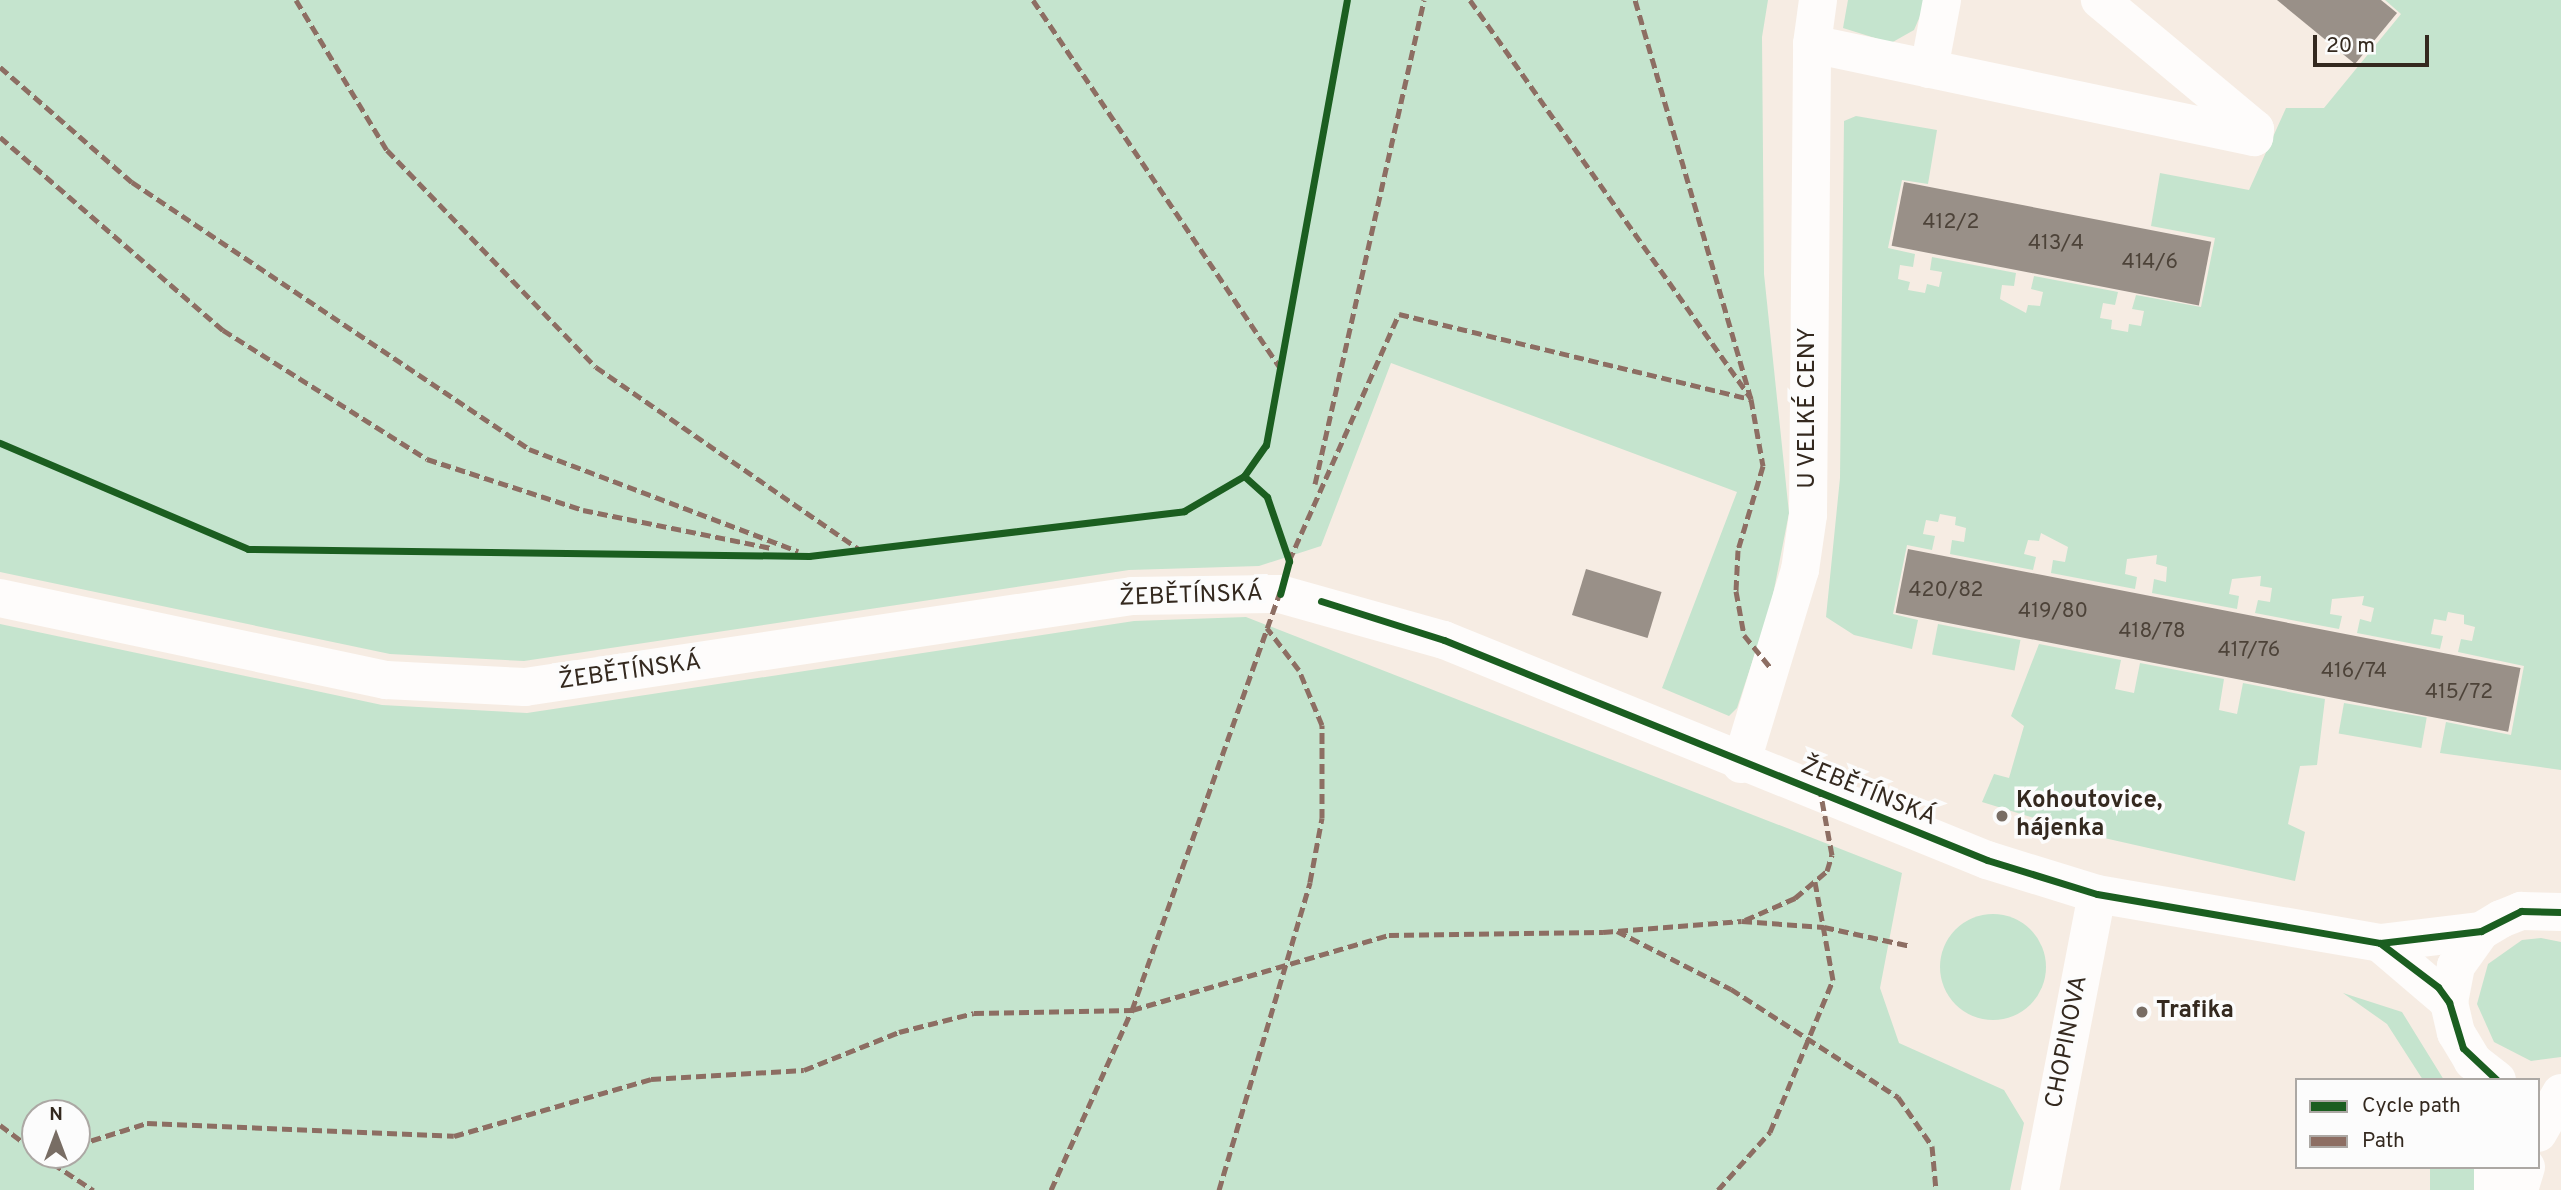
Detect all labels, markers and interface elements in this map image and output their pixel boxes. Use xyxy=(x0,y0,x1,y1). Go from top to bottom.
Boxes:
scale bar xyxy=(2316,21,2432,65)
text: 20 m xyxy=(2326,33,2375,60)
house number: 412/2 xyxy=(1923,210,1979,236)
house number: 413/4 xyxy=(2028,231,2084,257)
house number: 414/6 xyxy=(2122,250,2178,276)
street label: U VELKÉ CENY xyxy=(1795,327,1823,489)
house number: 420/82 xyxy=(1909,578,1983,604)
street label: ŽEBĚTÍNSKÁ xyxy=(1119,580,1263,614)
house number: 419/80 xyxy=(2018,599,2088,625)
house number: 418/78 xyxy=(2119,619,2185,645)
house number: 417/76 xyxy=(2218,638,2280,664)
street label: ŽEBĚTÍNSKÁ xyxy=(557,649,703,697)
house number: 416/74 xyxy=(2321,659,2387,685)
house number: 415/72 xyxy=(2425,680,2493,706)
street label: ŽEBĚTÍNSKÁ xyxy=(1796,753,1940,833)
place label: Kohoutovice, hájenka xyxy=(2016,788,2163,844)
marker: Kohoutovice, hájenka xyxy=(1994,808,2010,824)
street label: CHOPINOVA xyxy=(2041,973,2095,1111)
place label: Trafika xyxy=(2156,998,2234,1026)
marker: Trafika xyxy=(2134,1004,2150,1020)
legend xyxy=(2295,1078,2540,1169)
text: Cycle path xyxy=(2362,1093,2461,1120)
north arrow xyxy=(21,1099,91,1169)
text: N xyxy=(49,1103,63,1127)
text: Path xyxy=(2362,1128,2405,1155)

